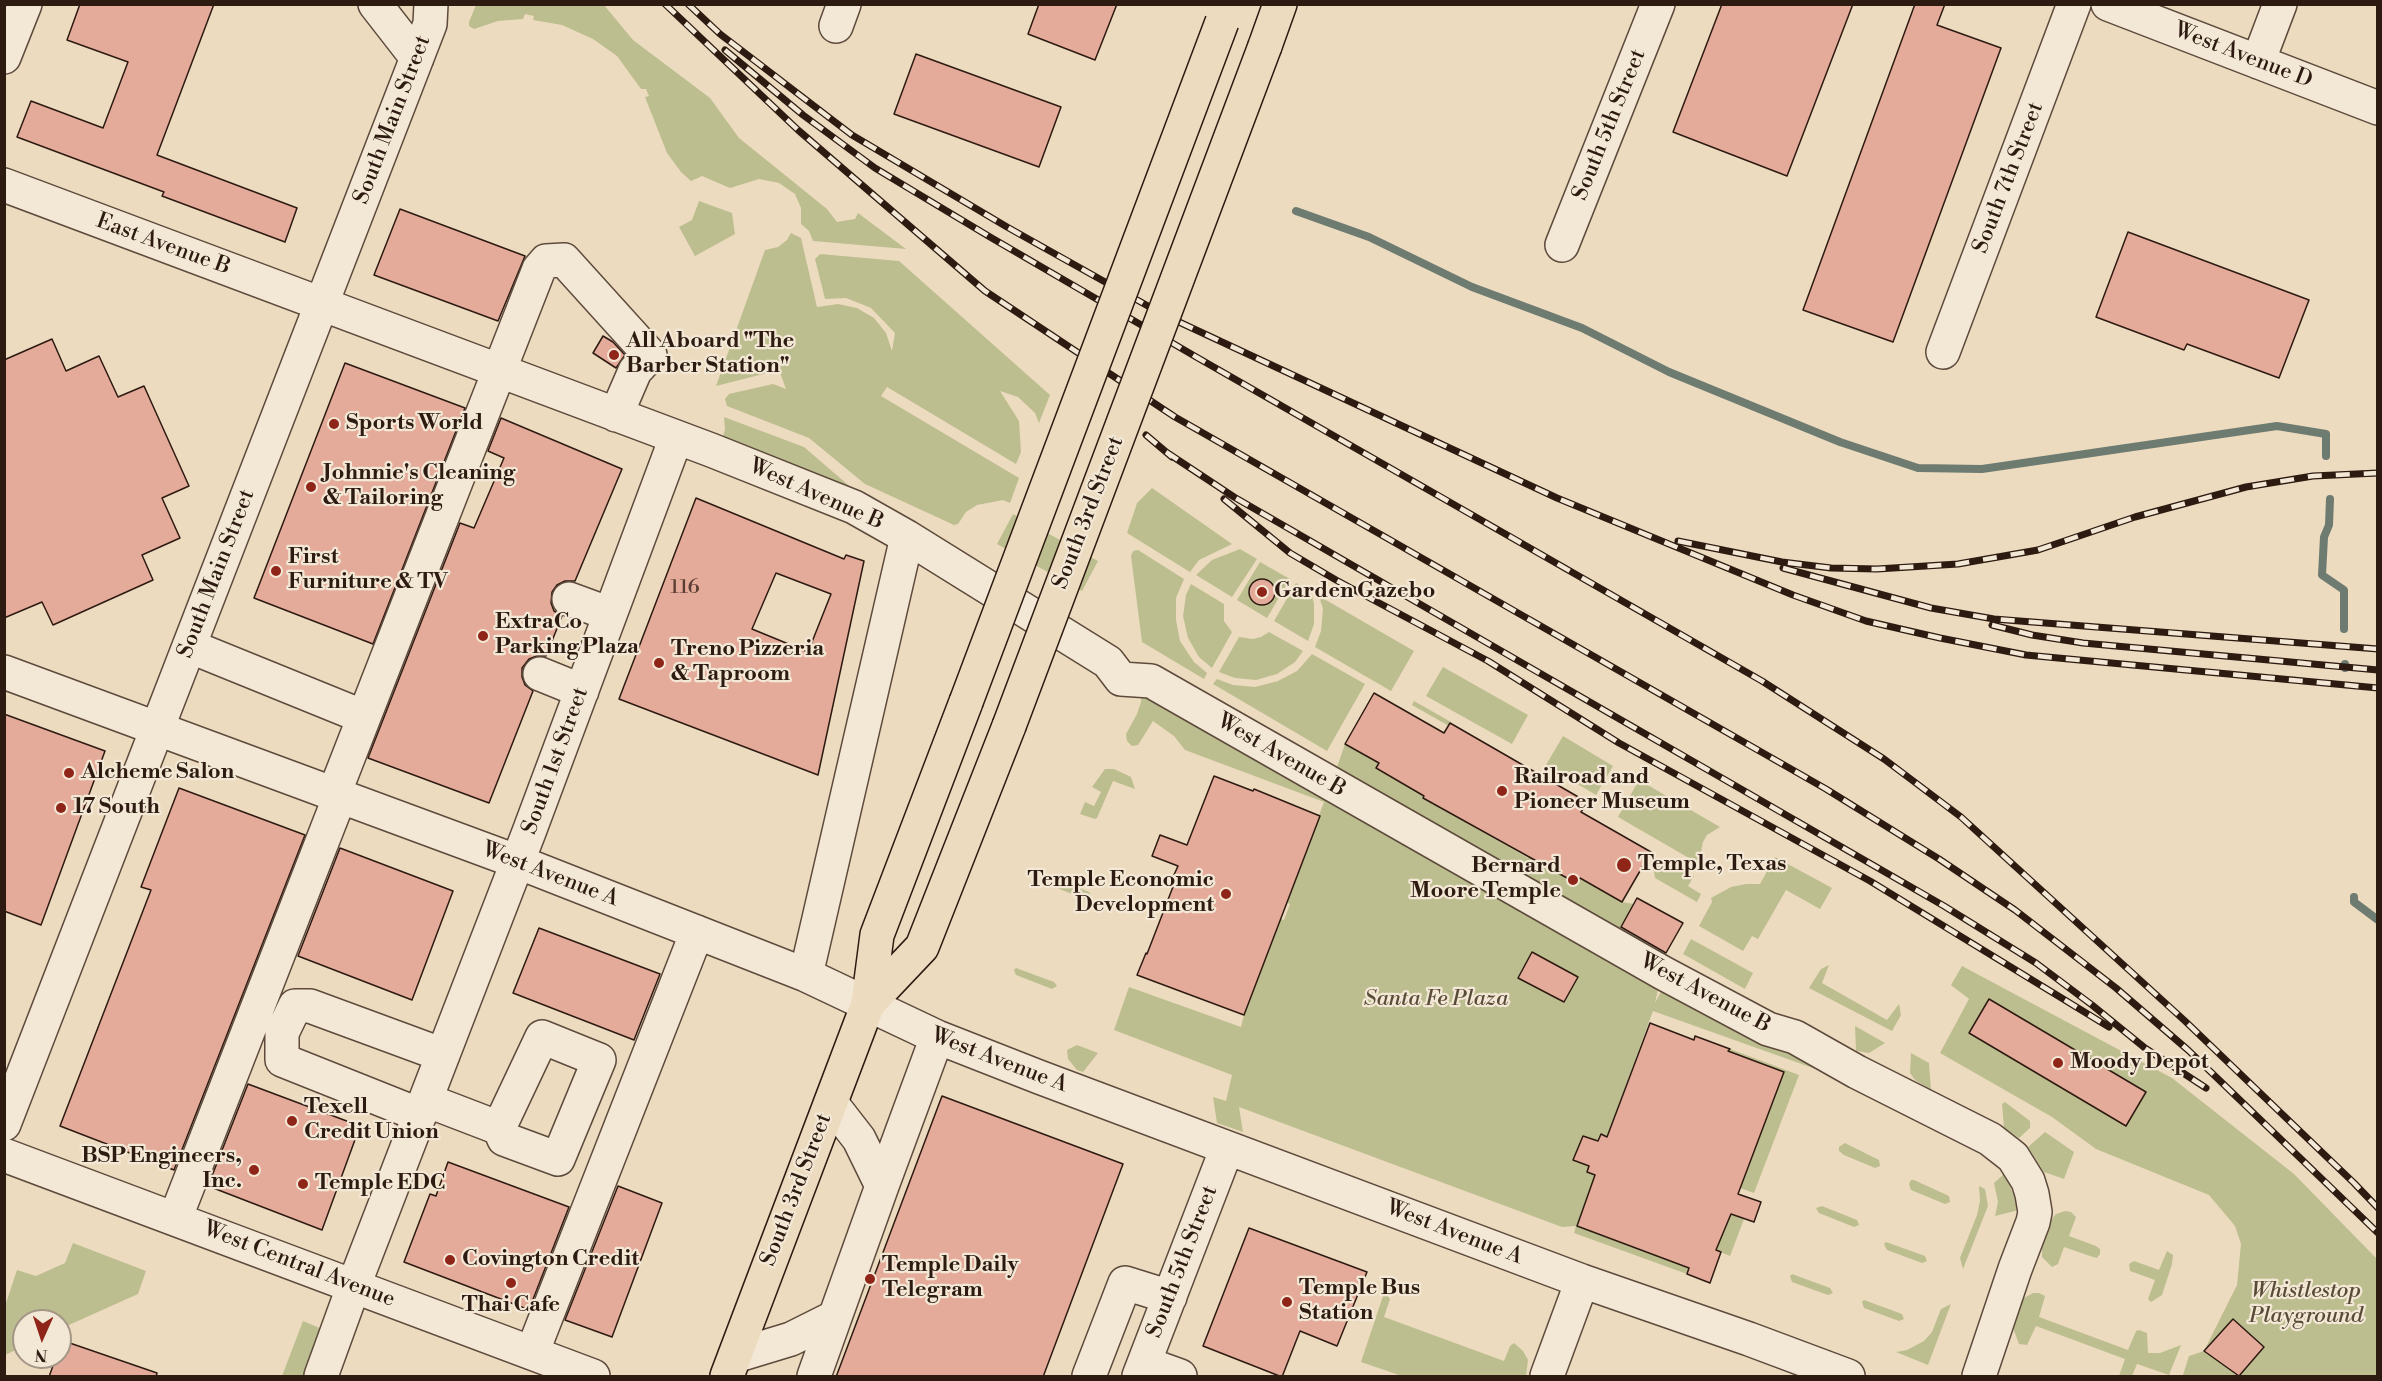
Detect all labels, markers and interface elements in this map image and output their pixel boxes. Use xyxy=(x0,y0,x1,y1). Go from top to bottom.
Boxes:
street label: West Avenue D xyxy=(2170,18,2316,94)
street label: South Main Street xyxy=(349,32,437,208)
street label: South 5th Street xyxy=(1568,46,1652,204)
street label: South 7th Street xyxy=(1968,99,2050,257)
street label: East Avenue B xyxy=(92,208,234,282)
place label: All Aboard "The Barber Station" xyxy=(626,329,794,380)
marker: All Aboard "The Barber Station" xyxy=(607,348,621,362)
place label: Sports World xyxy=(346,411,483,437)
marker: Sports World xyxy=(327,417,341,431)
street label: South 3rd Street xyxy=(1048,433,1130,593)
street label: West Avenue B xyxy=(745,454,887,536)
place label: Johnnie's Cleaning & Tailoring xyxy=(323,461,515,512)
marker: Johnnie's Cleaning & Tailoring xyxy=(304,480,318,494)
street label: South Main Street xyxy=(173,486,261,662)
place label: First Furniture & TV xyxy=(288,545,448,596)
marker: First Furniture & TV xyxy=(269,564,283,578)
house number: 116 xyxy=(670,576,700,600)
place label: Garden Gazebo xyxy=(1274,579,1435,605)
marker: Garden Gazebo xyxy=(1255,585,1269,599)
place label: ExtraCo Parking Plaza xyxy=(495,610,639,662)
marker: ExtraCo Parking Plaza xyxy=(476,629,490,643)
place label: Treno Pizzeria & Taproom xyxy=(671,637,824,688)
marker: Treno Pizzeria & Taproom xyxy=(652,656,666,670)
street label: South 1st Street xyxy=(517,684,595,838)
street label: West Avenue B xyxy=(1212,708,1350,804)
place label: Alcheme Salon xyxy=(81,760,234,786)
place label: Railroad and Pioneer Museum xyxy=(1514,765,1690,816)
marker: Alcheme Salon xyxy=(62,766,76,780)
marker: Railroad and Pioneer Museum xyxy=(1495,784,1509,798)
place label: 17 South xyxy=(73,795,160,821)
marker: 17 South xyxy=(54,801,68,815)
street label: West Avenue A xyxy=(478,837,622,913)
place label: Temple, Texas xyxy=(1638,852,1786,878)
place label: Bernard Moore Temple xyxy=(1410,854,1561,906)
marker: Temple, Texas xyxy=(1615,856,1633,874)
place label: Temple Economic Development xyxy=(1028,868,1214,920)
marker: Bernard Moore Temple xyxy=(1566,873,1580,887)
marker: Temple Economic Development xyxy=(1219,887,1233,901)
street label: West Avenue B xyxy=(1635,948,1775,1040)
park label: Santa Fe Plaza xyxy=(1364,987,1508,1013)
street label: West Avenue A xyxy=(927,1023,1071,1099)
place label: Moody Depot xyxy=(2070,1050,2209,1076)
marker: Moody Depot xyxy=(2051,1056,2065,1070)
place label: Texell Credit Union xyxy=(304,1095,439,1146)
street label: South 3rd Street xyxy=(756,1110,838,1270)
marker: Texell Credit Union xyxy=(285,1114,299,1128)
place label: BSP Engineers, Inc. xyxy=(81,1144,242,1196)
marker: BSP Engineers, Inc. xyxy=(247,1163,261,1177)
place label: Temple EDC xyxy=(315,1171,445,1197)
marker: Temple EDC xyxy=(296,1177,310,1191)
street label: South 5th Street xyxy=(1142,1182,1224,1342)
street label: West Avenue A xyxy=(1382,1195,1526,1271)
street label: West Central Avenue xyxy=(200,1216,398,1314)
place label: Covington Credit xyxy=(462,1247,639,1273)
marker: Covington Credit xyxy=(443,1253,457,1267)
place label: Temple Daily Telegram xyxy=(882,1253,1019,1304)
marker: Temple Daily Telegram xyxy=(863,1272,877,1286)
marker: Thai Cafe xyxy=(504,1276,518,1290)
place label: Temple Bus Station xyxy=(1299,1276,1420,1328)
park label: Whistlestop Playground xyxy=(2249,1279,2363,1330)
place label: Thai Cafe xyxy=(462,1293,560,1319)
marker: Temple Bus Station xyxy=(1280,1295,1294,1309)
north arrow xyxy=(12,1309,72,1369)
text: N xyxy=(34,1345,48,1365)

